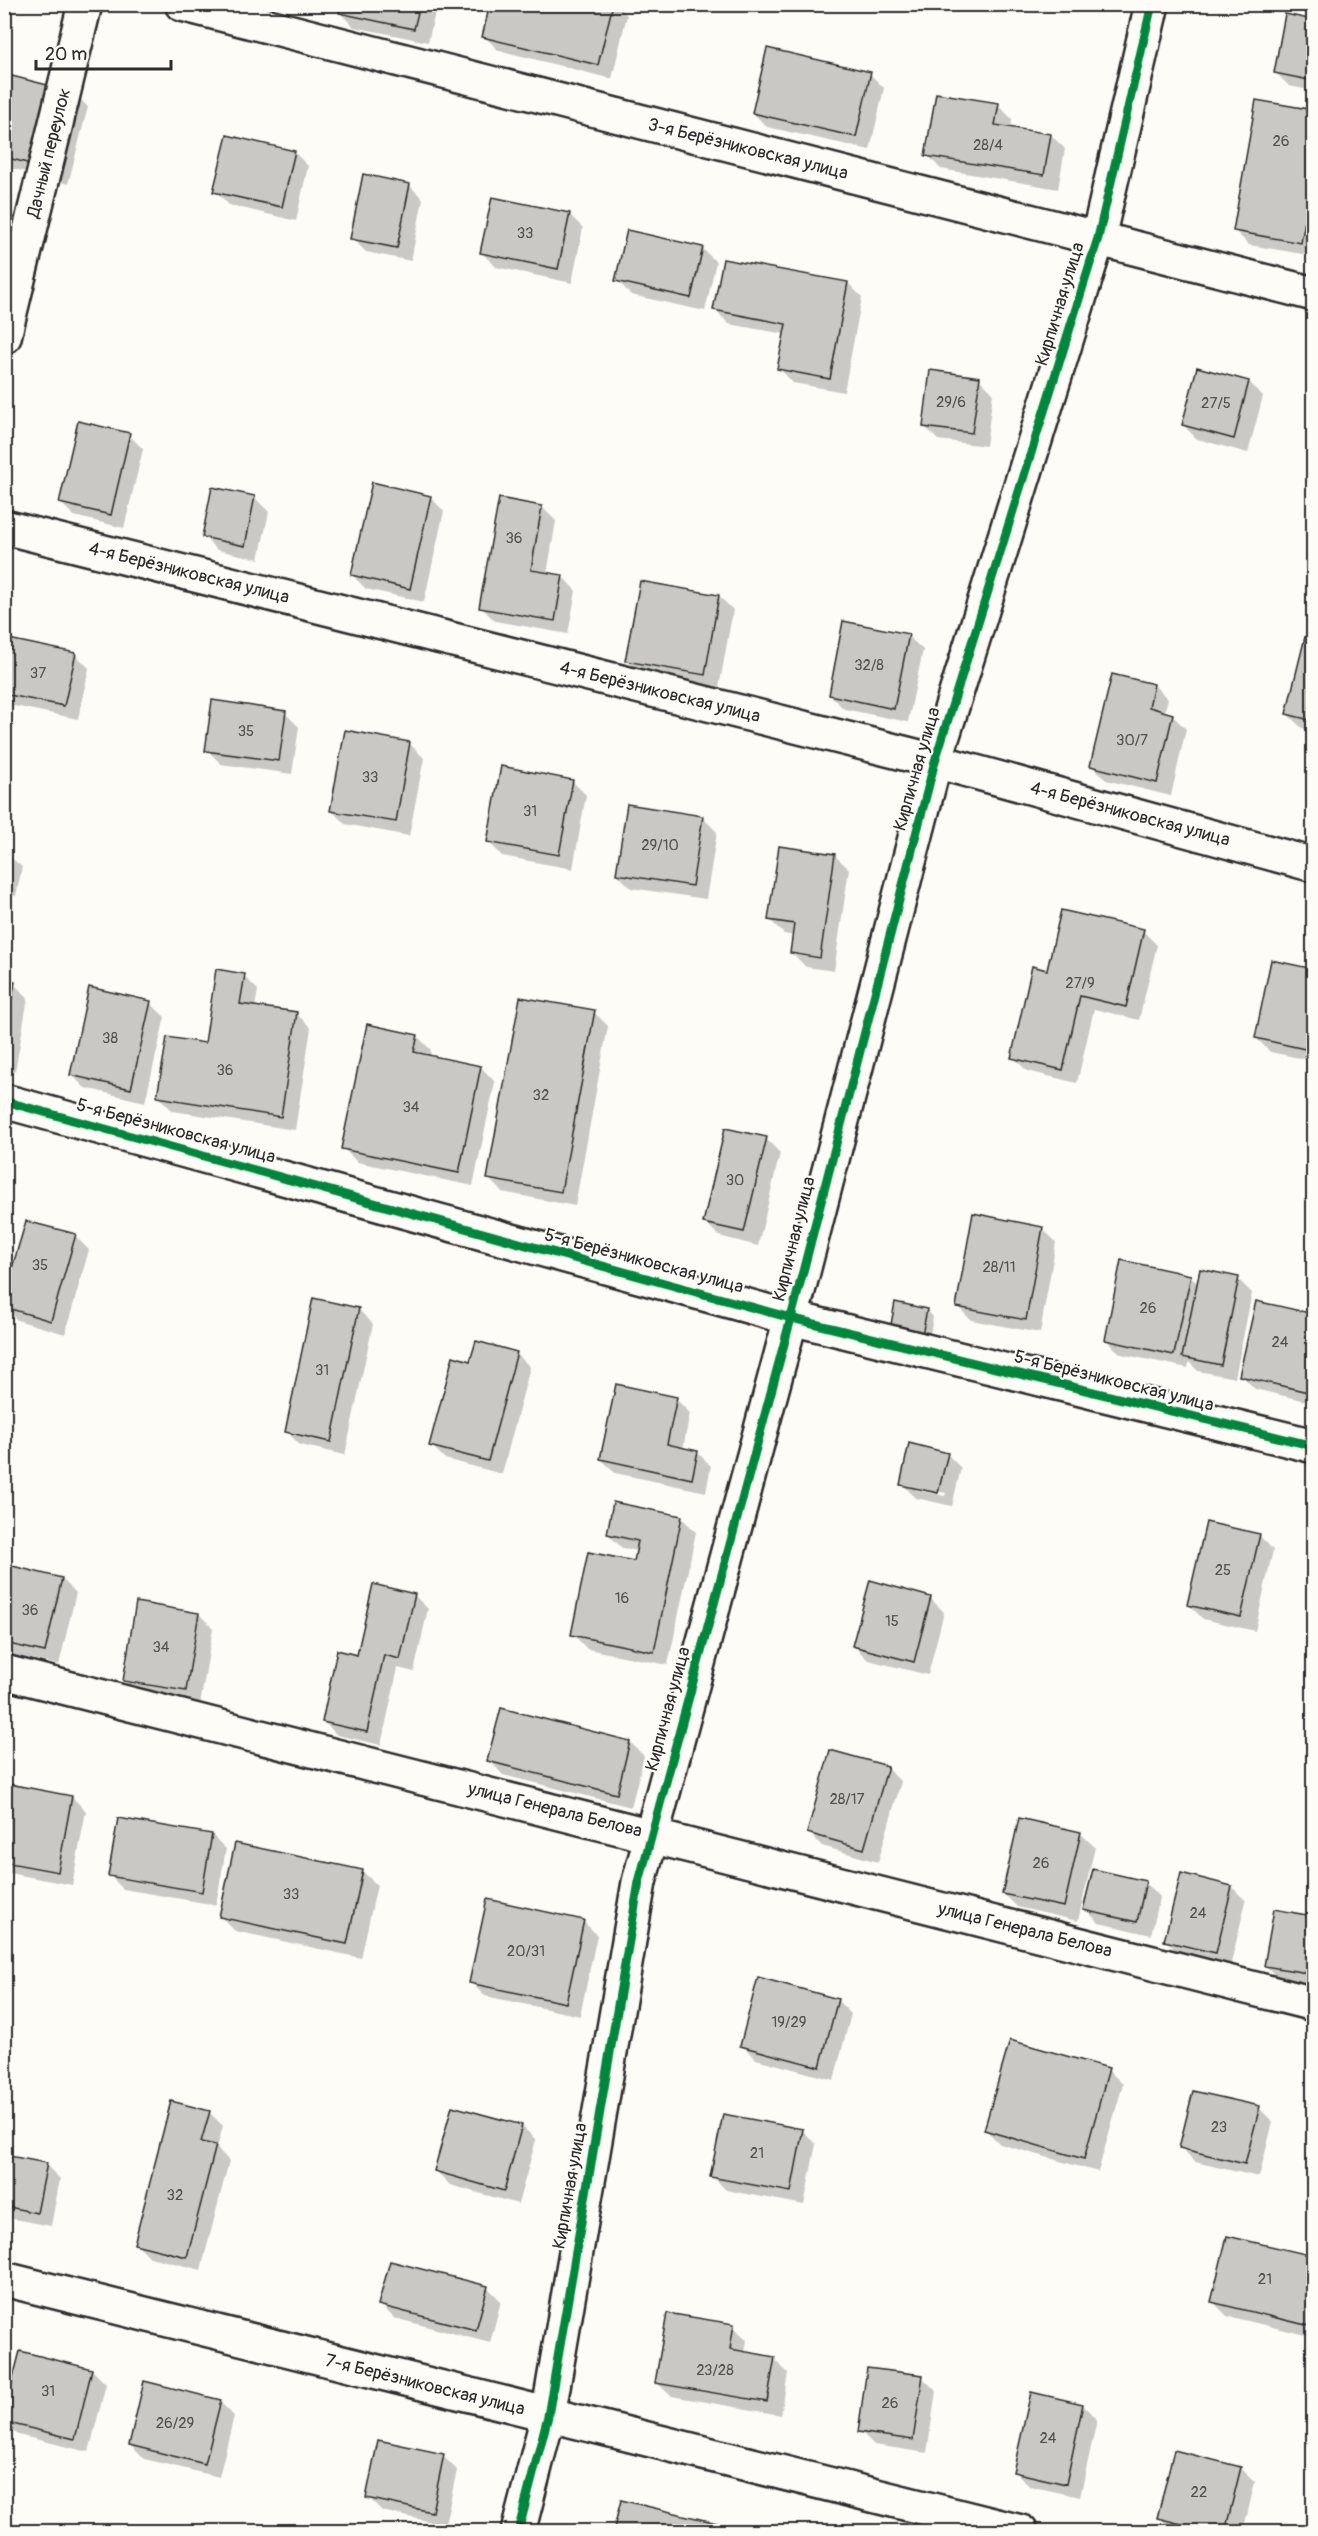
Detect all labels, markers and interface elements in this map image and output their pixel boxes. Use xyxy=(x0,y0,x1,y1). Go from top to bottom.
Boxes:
scale bar xyxy=(36,33,171,71)
text: 20 m xyxy=(45,43,87,66)
street label: Дачный переулок xyxy=(22,86,76,221)
street label: 3-я Берёзниковская улица xyxy=(646,113,850,185)
house number: 26 xyxy=(1272,132,1290,151)
house number: 28/4 xyxy=(973,136,1003,155)
house number: 33 xyxy=(517,224,533,243)
street label: Кирпичная улица xyxy=(1030,240,1090,368)
house number: 29/6 xyxy=(936,393,966,412)
house number: 27/5 xyxy=(1201,394,1231,413)
house number: 36 xyxy=(505,529,523,548)
street label: 4-я Берёзниковская улица xyxy=(86,537,292,609)
street label: 4-я Берёзниковская улица xyxy=(557,656,763,728)
house number: 32/8 xyxy=(854,656,884,675)
house number: 37 xyxy=(30,664,46,683)
street label: Кирпичная улица xyxy=(888,704,946,834)
house number: 35 xyxy=(238,722,254,741)
house number: 30/7 xyxy=(1116,731,1148,750)
house number: 33 xyxy=(362,768,378,787)
street label: 4-я Берёзниковская улица xyxy=(1028,776,1232,852)
house number: 31 xyxy=(523,802,537,821)
house number: 29/10 xyxy=(641,836,679,855)
house number: 27/9 xyxy=(1065,974,1095,993)
house number: 38 xyxy=(102,1029,118,1048)
house number: 36 xyxy=(216,1061,234,1080)
house number: 32 xyxy=(533,1086,549,1105)
street label: 5-я Берёзниковская улица xyxy=(74,1093,278,1169)
house number: 34 xyxy=(402,1098,420,1117)
house number: 30 xyxy=(726,1171,744,1190)
street label: Кирпичная улица xyxy=(767,1174,821,1304)
street label: 5-я Берёзниковская улица xyxy=(542,1223,746,1299)
house number: 35 xyxy=(32,1256,48,1275)
house number: 28/11 xyxy=(982,1258,1016,1277)
house number: 26 xyxy=(1139,1299,1157,1318)
house number: 24 xyxy=(1271,1333,1289,1352)
street label: 5-я Берёзниковская улица xyxy=(1012,1345,1216,1417)
house number: 31 xyxy=(315,1361,329,1380)
house number: 25 xyxy=(1215,1561,1231,1580)
house number: 16 xyxy=(615,1589,629,1608)
house number: 36 xyxy=(21,1601,39,1620)
house number: 15 xyxy=(885,1612,899,1631)
house number: 34 xyxy=(152,1638,170,1657)
street label: Кирпичная улица xyxy=(640,1644,696,1774)
street label: улица Генерала Белова xyxy=(465,1777,644,1843)
house number: 28/17 xyxy=(829,1790,865,1809)
house number: 26 xyxy=(1032,1854,1050,1873)
house number: 33 xyxy=(283,1885,299,1904)
street label: улица Генерала Белова xyxy=(935,1897,1114,1963)
house number: 24 xyxy=(1189,1904,1207,1923)
house number: 20/31 xyxy=(507,1942,545,1961)
house number: 19/29 xyxy=(771,2013,807,2032)
house number: 23 xyxy=(1211,2118,1227,2137)
street label: Кирпичная улица xyxy=(548,2121,592,2251)
house number: 21 xyxy=(750,2144,764,2163)
house number: 32 xyxy=(167,2186,183,2205)
house number: 21 xyxy=(1258,2270,1272,2289)
street label: 7-я Берёзниковская улица xyxy=(323,2349,527,2421)
house number: 23/28 xyxy=(696,2361,734,2380)
house number: 31 xyxy=(41,2382,55,2401)
house number: 26 xyxy=(881,2394,899,2413)
house number: 26/29 xyxy=(156,2414,194,2433)
house number: 24 xyxy=(1039,2429,1057,2448)
house number: 22 xyxy=(1191,2483,1207,2502)

